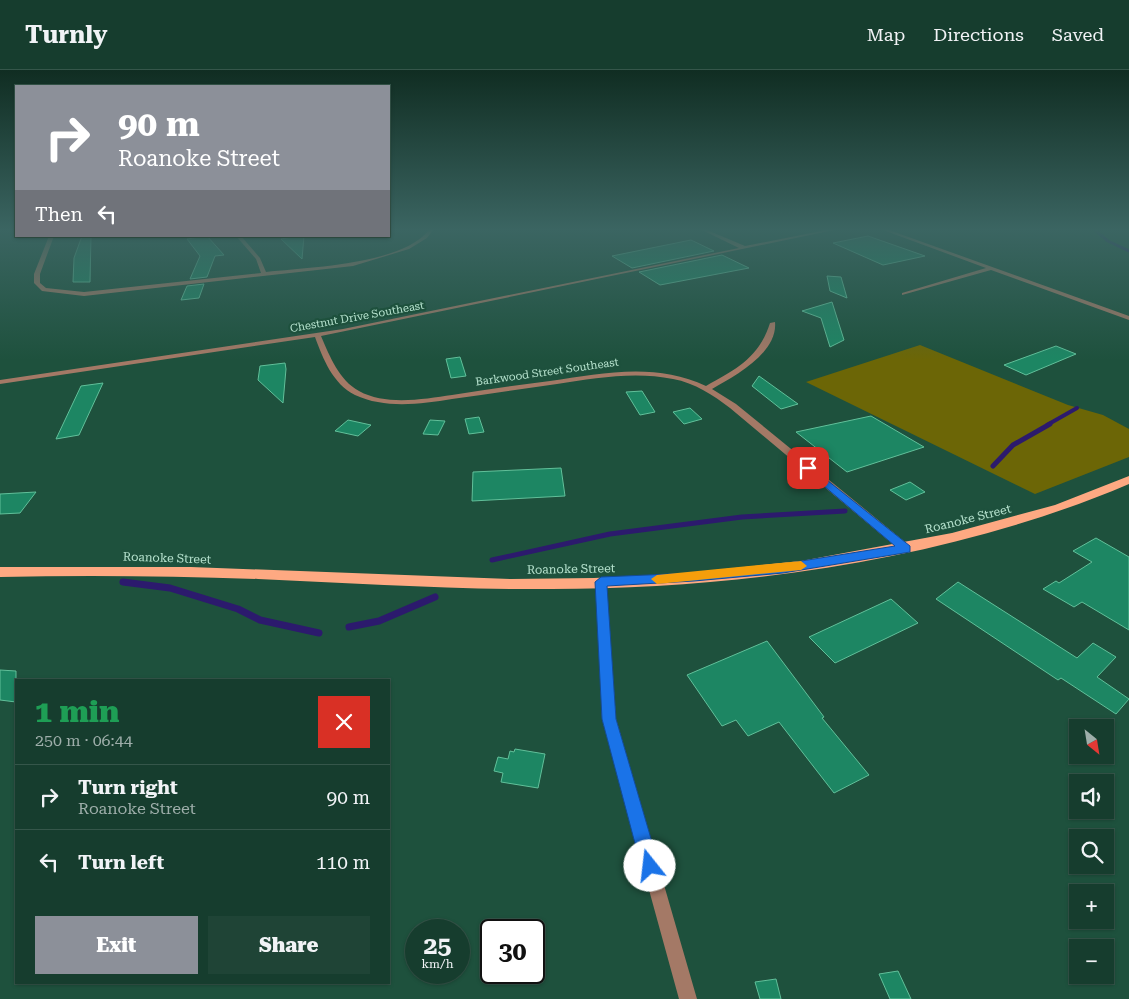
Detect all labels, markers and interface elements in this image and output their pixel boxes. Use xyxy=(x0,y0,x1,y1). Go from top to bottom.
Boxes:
text: Turnly xyxy=(25,21,108,49)
text: Map xyxy=(867,24,905,45)
text: Directions xyxy=(933,24,1024,45)
text: Saved xyxy=(1052,24,1104,45)
text: 90 m xyxy=(118,104,200,145)
icon: right xyxy=(35,105,100,170)
text: Roanoke Street xyxy=(118,146,280,171)
icon: left xyxy=(93,200,121,228)
text: Then xyxy=(35,203,83,226)
street label: Chestnut Drive Southeast xyxy=(289,299,425,335)
street label: Barkwood Street Southeast xyxy=(475,356,619,388)
pin xyxy=(787,447,829,489)
icon: arrive xyxy=(794,454,822,482)
street label: Roanoke Street xyxy=(923,501,1013,536)
street label: Roanoke Street xyxy=(123,549,212,567)
street label: Roanoke Street xyxy=(527,561,616,577)
text: 1 min xyxy=(35,694,119,729)
button: close xyxy=(318,696,370,748)
north arrow xyxy=(1069,719,1114,764)
map controls xyxy=(1069,719,1114,984)
text: 250 m · 06:44 xyxy=(35,731,133,750)
button: sound xyxy=(1069,774,1114,819)
text: Turn right xyxy=(78,776,178,799)
icon: right xyxy=(35,783,63,811)
text: 90 m xyxy=(327,786,370,809)
text: Roanoke Street xyxy=(78,799,196,818)
button: search xyxy=(1069,829,1114,874)
position arrow xyxy=(623,839,675,891)
icon: left xyxy=(35,848,63,876)
text: Turn left xyxy=(78,851,164,874)
text: 110 m xyxy=(316,851,370,874)
button: + xyxy=(1069,884,1114,929)
button: Exit xyxy=(35,916,198,974)
button: Share xyxy=(208,916,370,974)
speed limit sign: 30 xyxy=(480,919,545,984)
text: 25 xyxy=(423,931,452,960)
button: − xyxy=(1069,939,1114,984)
text: km/h xyxy=(421,957,454,971)

